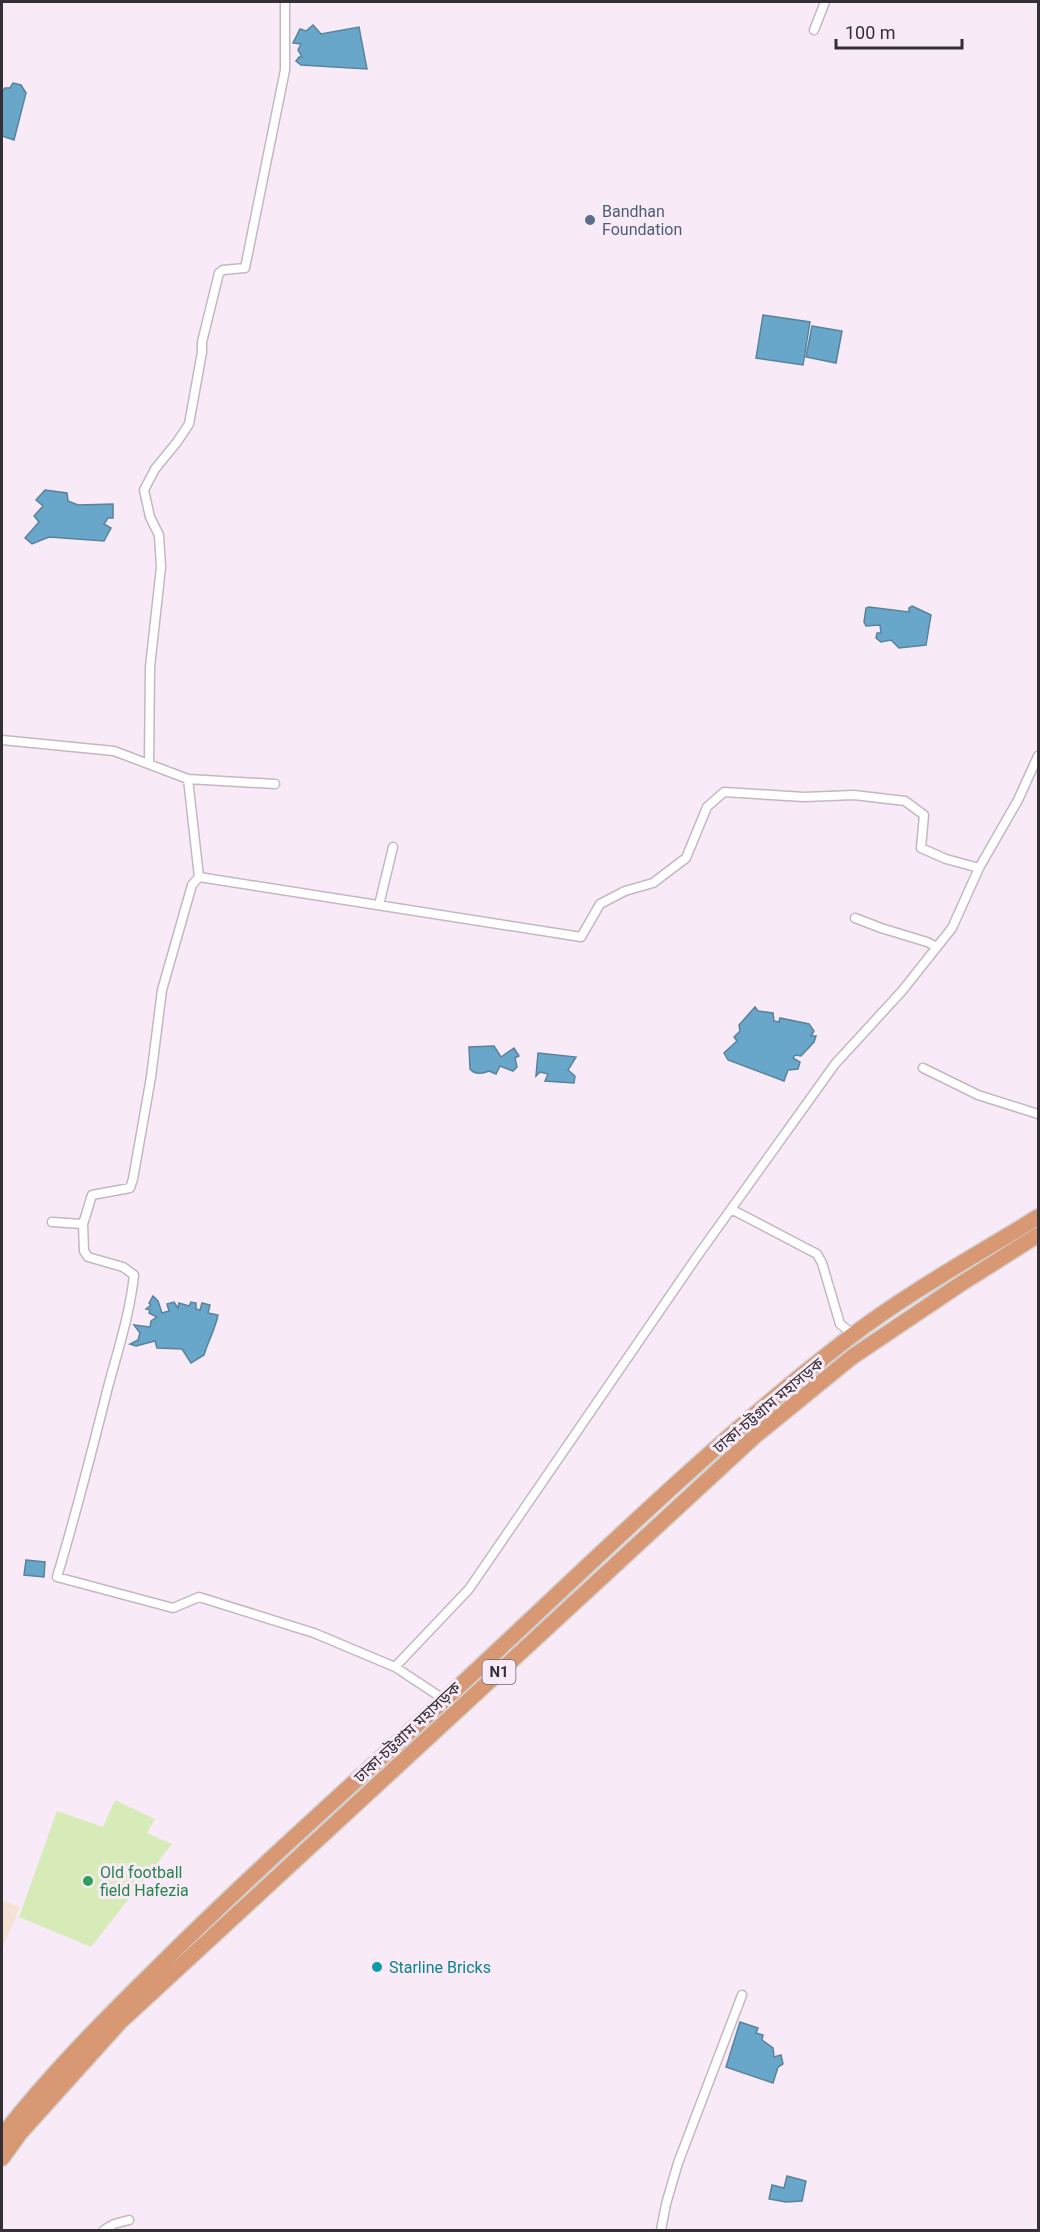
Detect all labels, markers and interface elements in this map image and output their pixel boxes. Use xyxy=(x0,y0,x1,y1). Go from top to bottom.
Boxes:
scale bar xyxy=(836,12,962,50)
text: 100 m xyxy=(845,22,896,43)
place label: Bandhan Foundation xyxy=(602,202,682,239)
marker: Bandhan Foundation xyxy=(583,213,597,227)
street label: ঢাকা-চট্টগ্রাম মহাসড়ক xyxy=(709,1353,828,1458)
road number: N1 xyxy=(482,1660,516,1684)
street label: ঢাকা-চট্টগ্রাম মহাসড়ক xyxy=(350,1678,465,1787)
place label: Old football field Hafezia xyxy=(100,1863,189,1900)
marker: Old football field Hafezia xyxy=(81,1874,95,1888)
place label: Starline Bricks xyxy=(389,1958,491,1977)
marker: Starline Bricks xyxy=(370,1960,384,1974)

